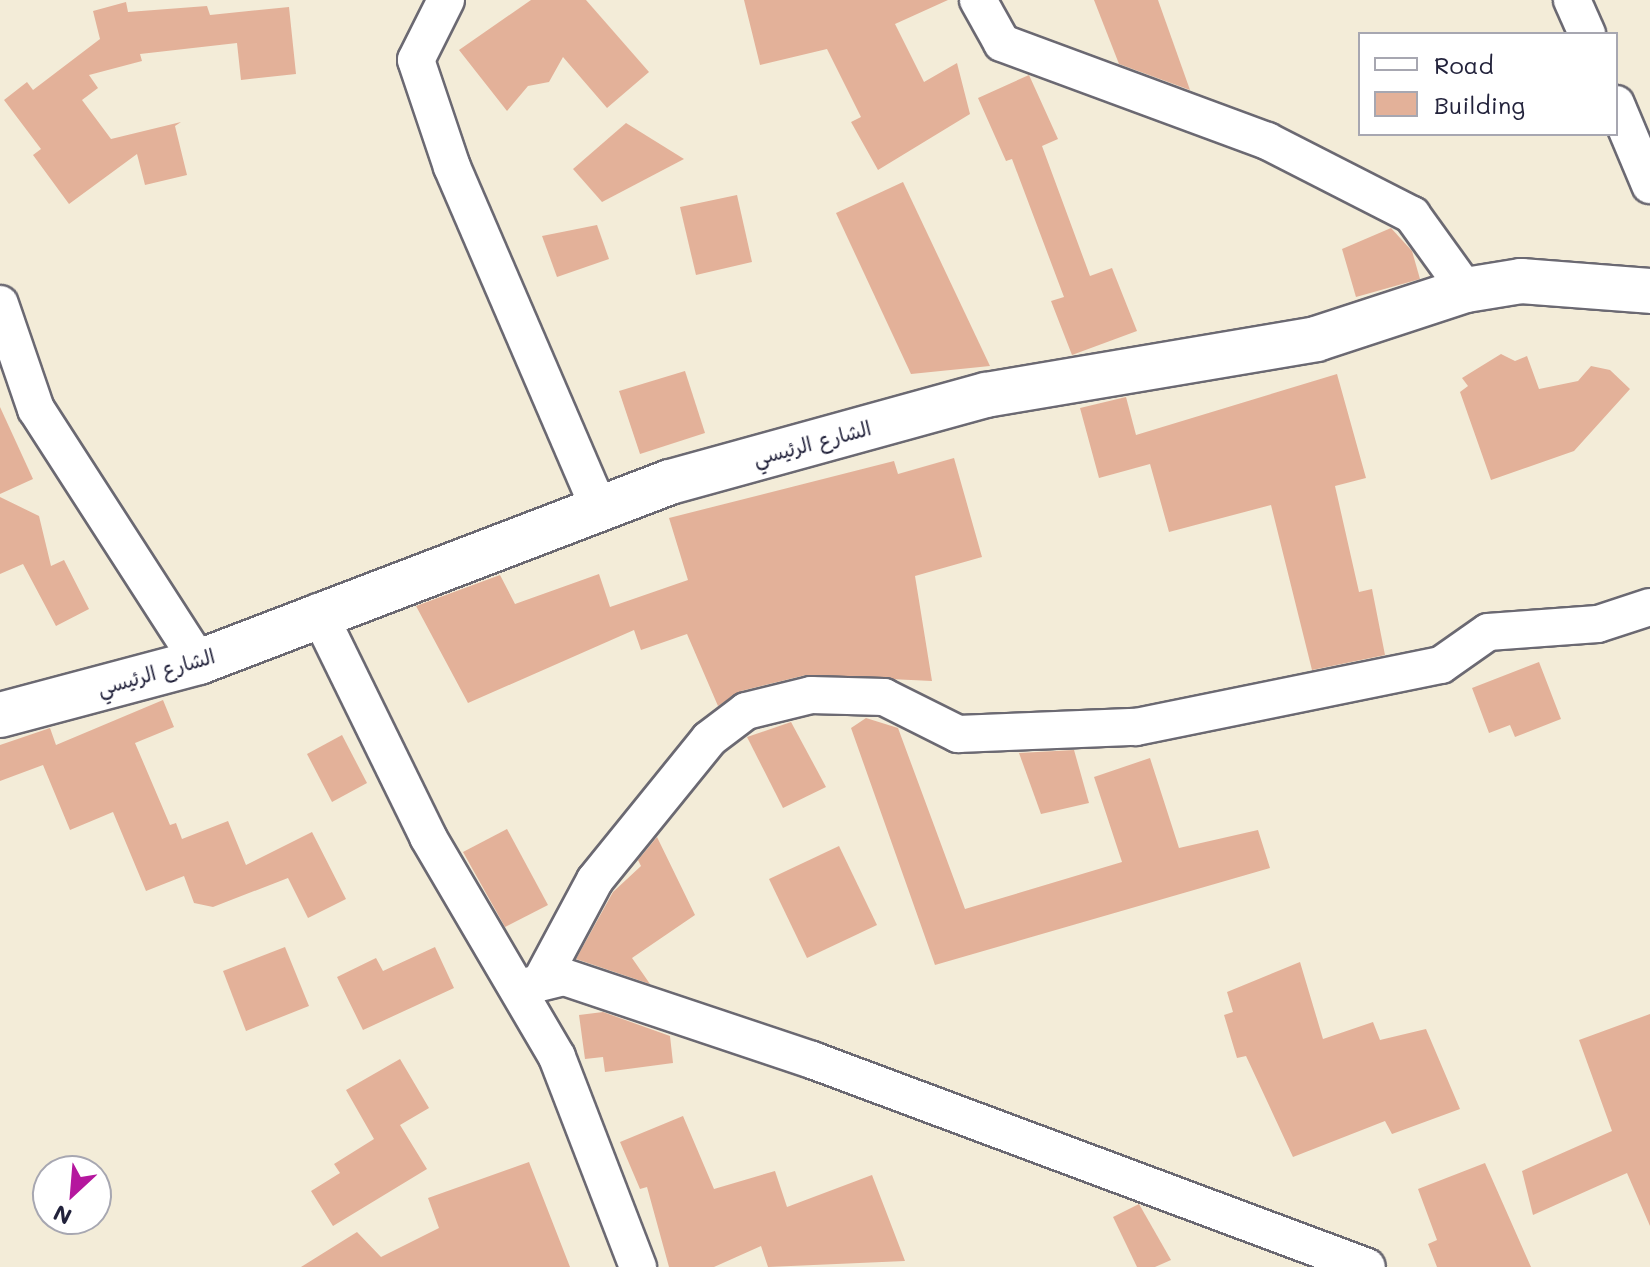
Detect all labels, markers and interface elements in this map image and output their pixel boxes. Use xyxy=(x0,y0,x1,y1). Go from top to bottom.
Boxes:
legend xyxy=(1358,32,1618,136)
text: Road xyxy=(1434,49,1494,80)
text: Building xyxy=(1434,89,1525,120)
street label: الشارع الرئيسي xyxy=(750,416,874,470)
street label: الشارع الرئيسي xyxy=(94,644,218,700)
north arrow xyxy=(32,1155,112,1235)
text: N xyxy=(48,1199,76,1232)

